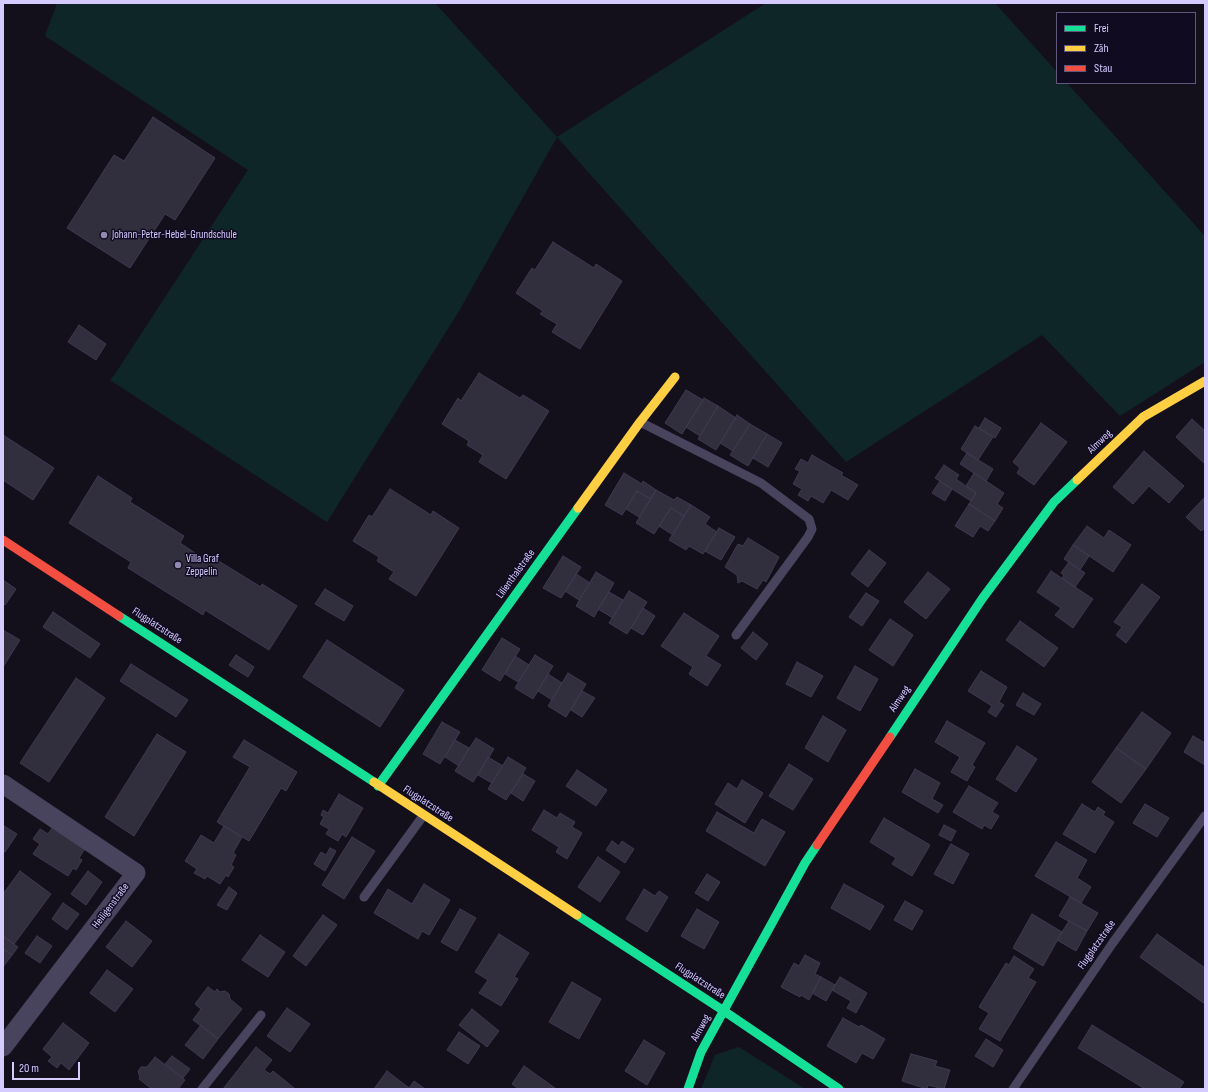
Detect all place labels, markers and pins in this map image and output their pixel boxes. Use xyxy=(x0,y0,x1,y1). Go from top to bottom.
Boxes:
place label: Johann-Peter-Hebel-Grundschule xyxy=(112,228,237,242)
marker: Johann-Peter-Hebel-Grundschule xyxy=(99,230,109,240)
place label: Villa Graf Zeppelin xyxy=(186,552,219,578)
marker: Villa Graf Zeppelin xyxy=(173,560,183,570)

